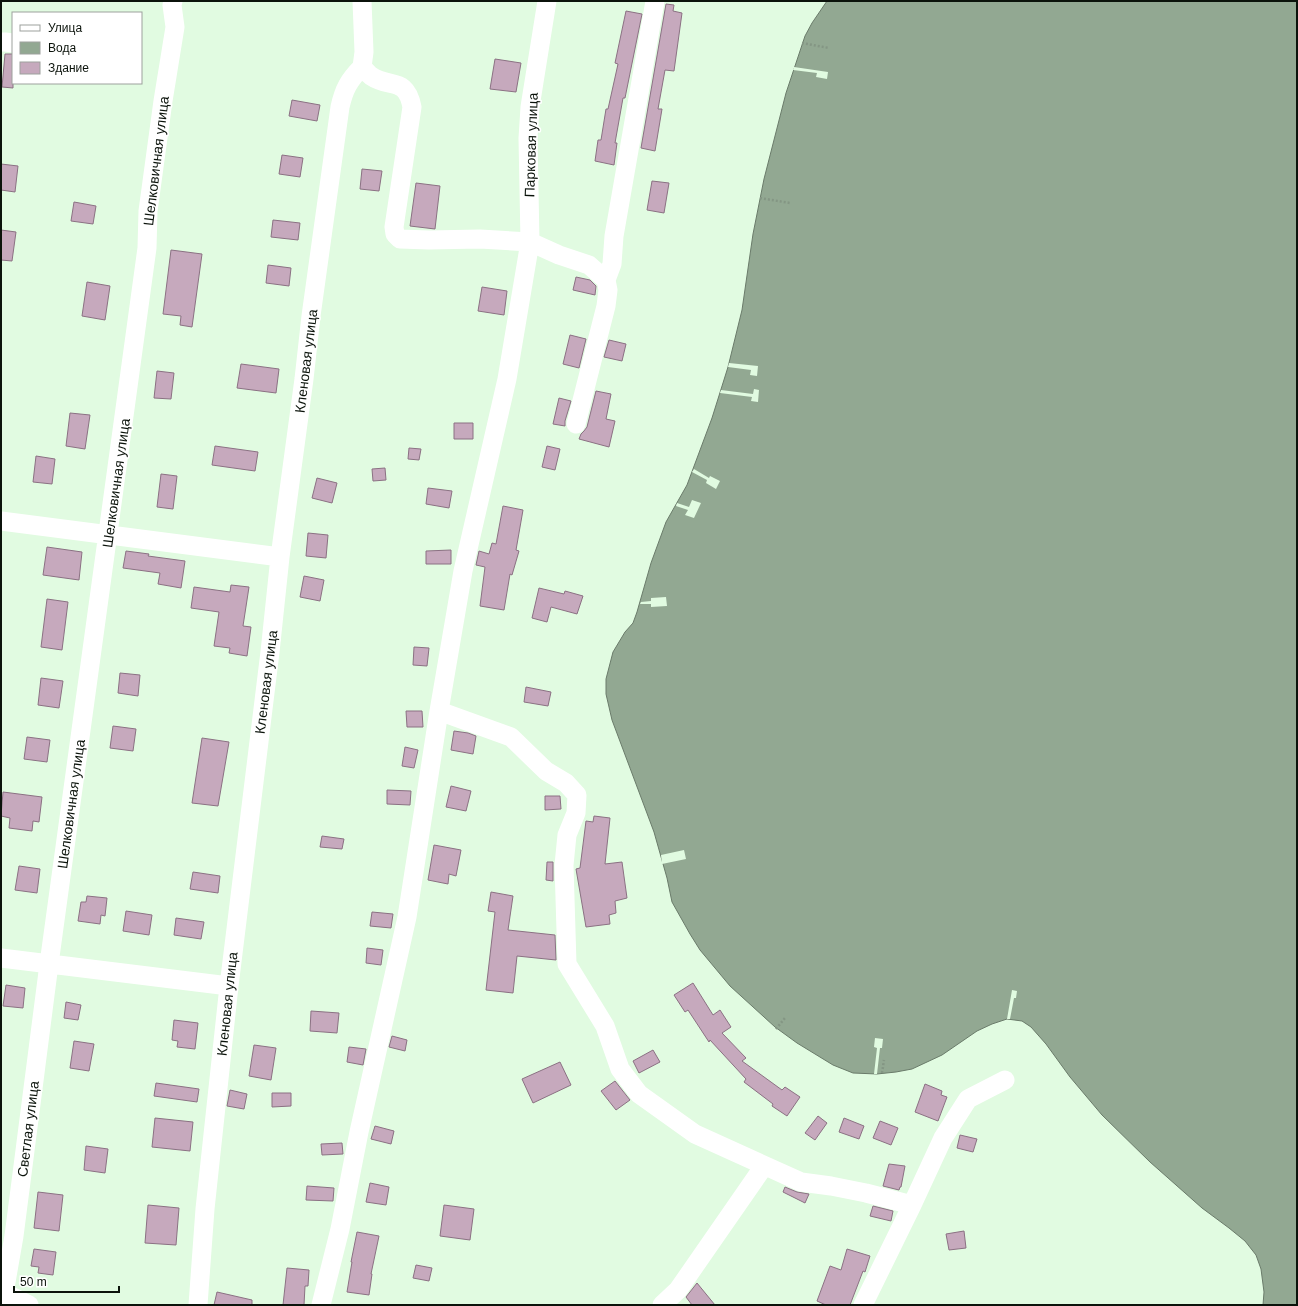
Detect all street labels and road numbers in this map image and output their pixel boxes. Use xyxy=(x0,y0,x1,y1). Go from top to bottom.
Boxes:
street label: Парковая улица xyxy=(521,92,541,198)
street label: Шелковичная улица xyxy=(140,95,172,227)
street label: Кленовая улица xyxy=(292,308,320,414)
street label: Шелковичная улица xyxy=(99,417,133,549)
street label: Кленовая улица xyxy=(252,629,280,735)
street label: Шелковичная улица xyxy=(54,738,88,870)
street label: Кленовая улица xyxy=(214,951,240,1057)
street label: Светлая улица xyxy=(14,1080,42,1178)

